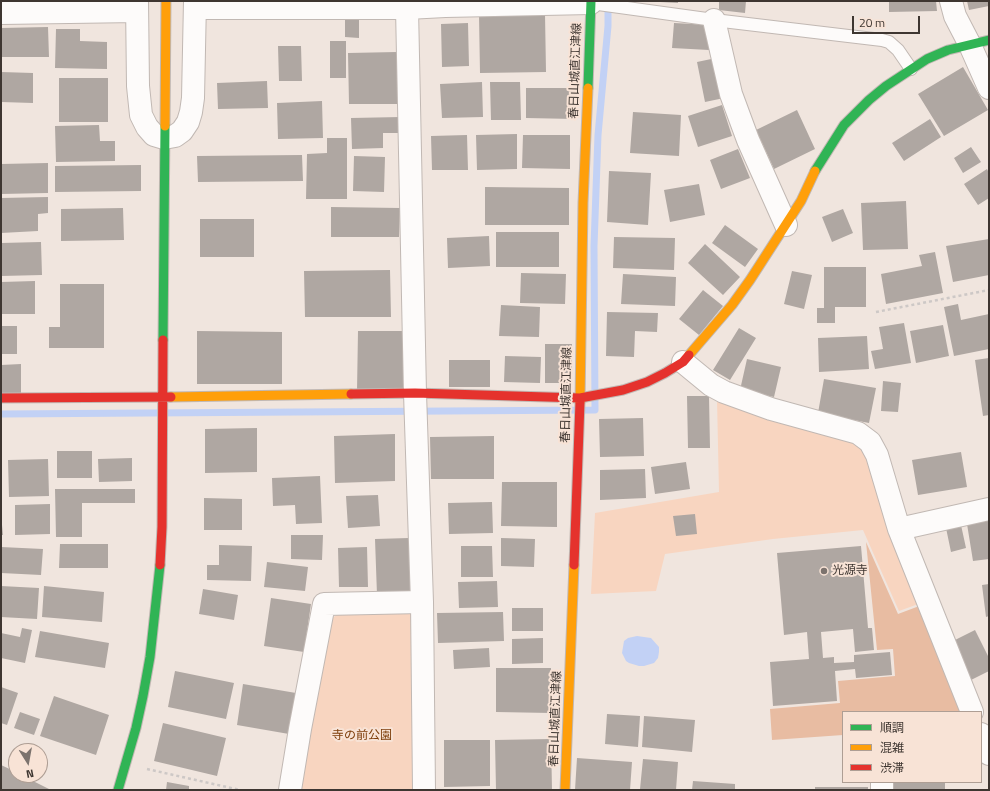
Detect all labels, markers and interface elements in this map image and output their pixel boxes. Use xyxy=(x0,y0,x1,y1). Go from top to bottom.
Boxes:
scale bar xyxy=(854,8,922,34)
text: 20 m xyxy=(859,13,885,32)
street label: 春日山城直江津線 xyxy=(567,23,585,119)
street label: 春日山城直江津線 xyxy=(559,347,575,443)
place label: 光源寺 xyxy=(832,564,868,578)
marker: 光源寺 xyxy=(819,566,829,576)
street label: 春日山城直江津線 xyxy=(547,671,565,767)
legend xyxy=(842,711,982,783)
text: 順調 xyxy=(880,718,904,737)
park label: 寺の前公園 xyxy=(332,729,392,743)
text: 混雑 xyxy=(880,738,904,757)
north arrow xyxy=(8,743,48,783)
text: 渋滞 xyxy=(880,758,904,777)
text: N xyxy=(25,765,35,782)

